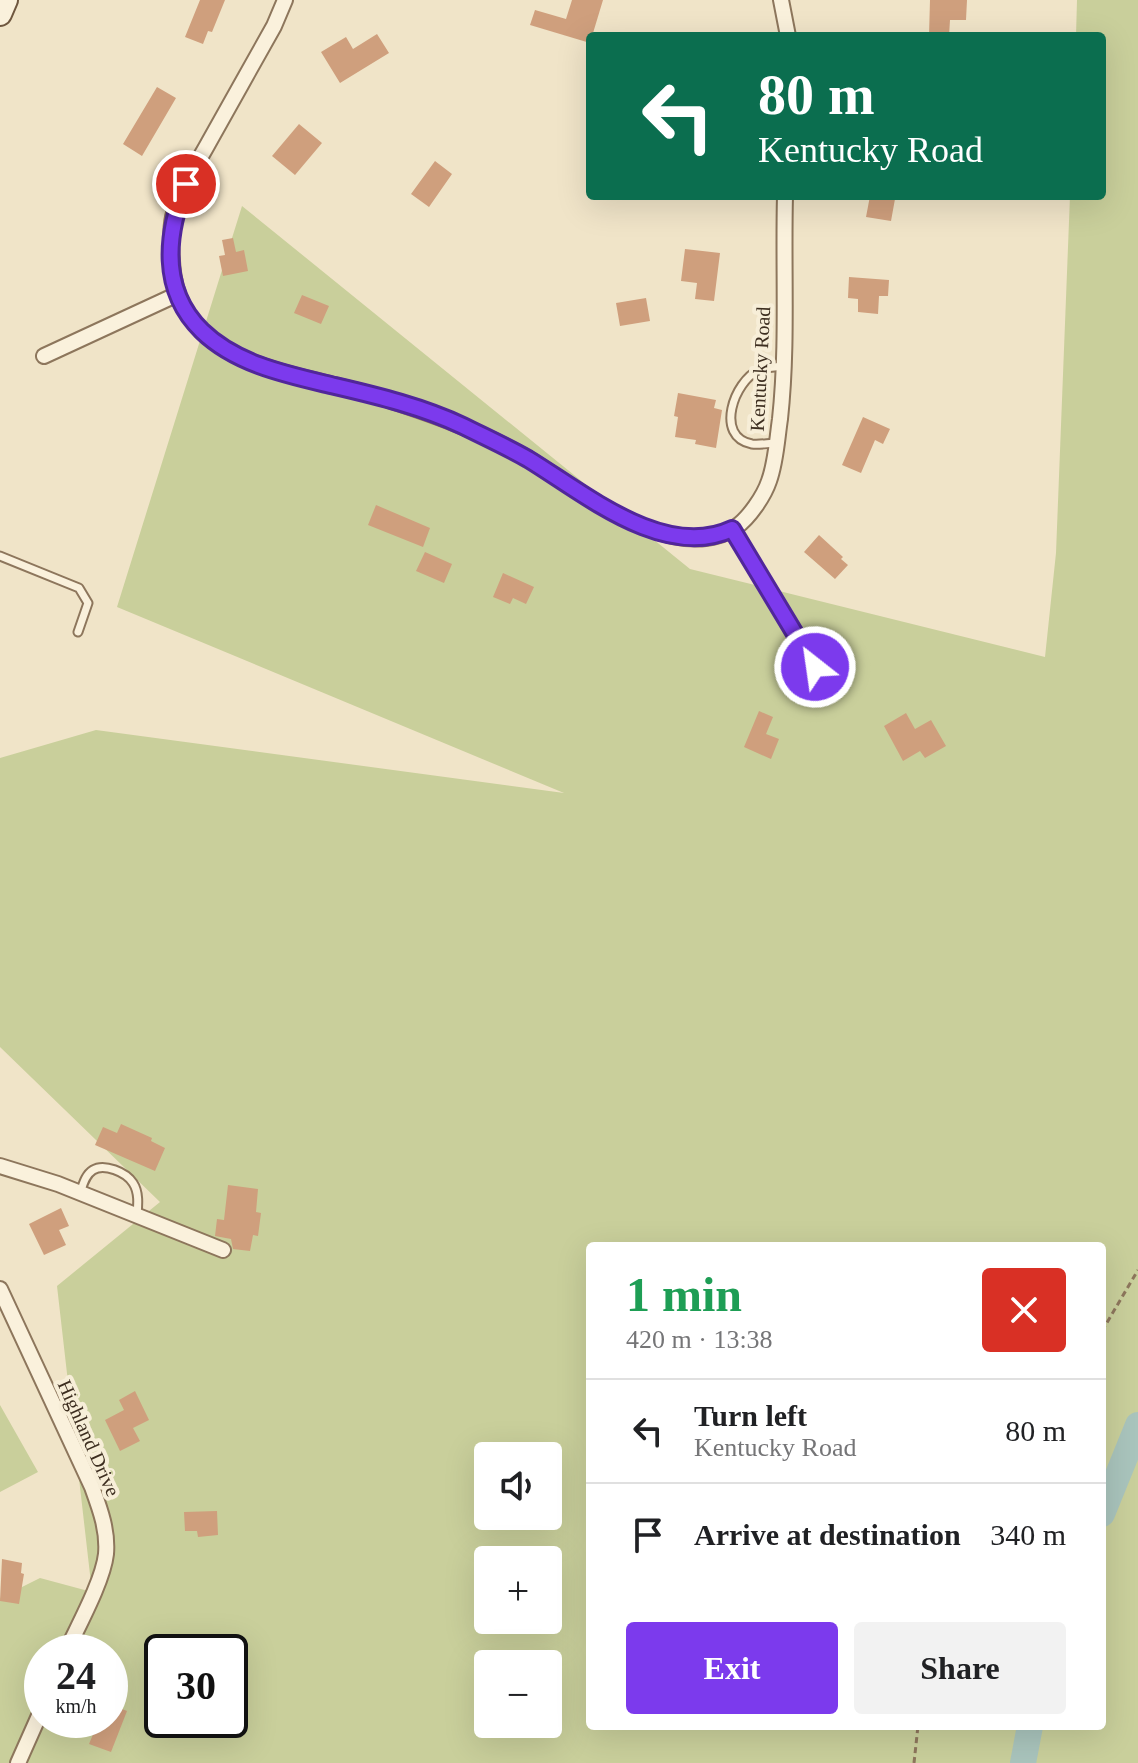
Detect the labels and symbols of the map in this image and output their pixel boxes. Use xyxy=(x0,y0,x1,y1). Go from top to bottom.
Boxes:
pin xyxy=(152,150,220,218)
street label: Kentucky Road xyxy=(746,306,775,432)
position arrow xyxy=(773,625,857,709)
street label: Highland Drive xyxy=(53,1376,125,1500)
speed limit sign: 30 xyxy=(144,1634,248,1738)

